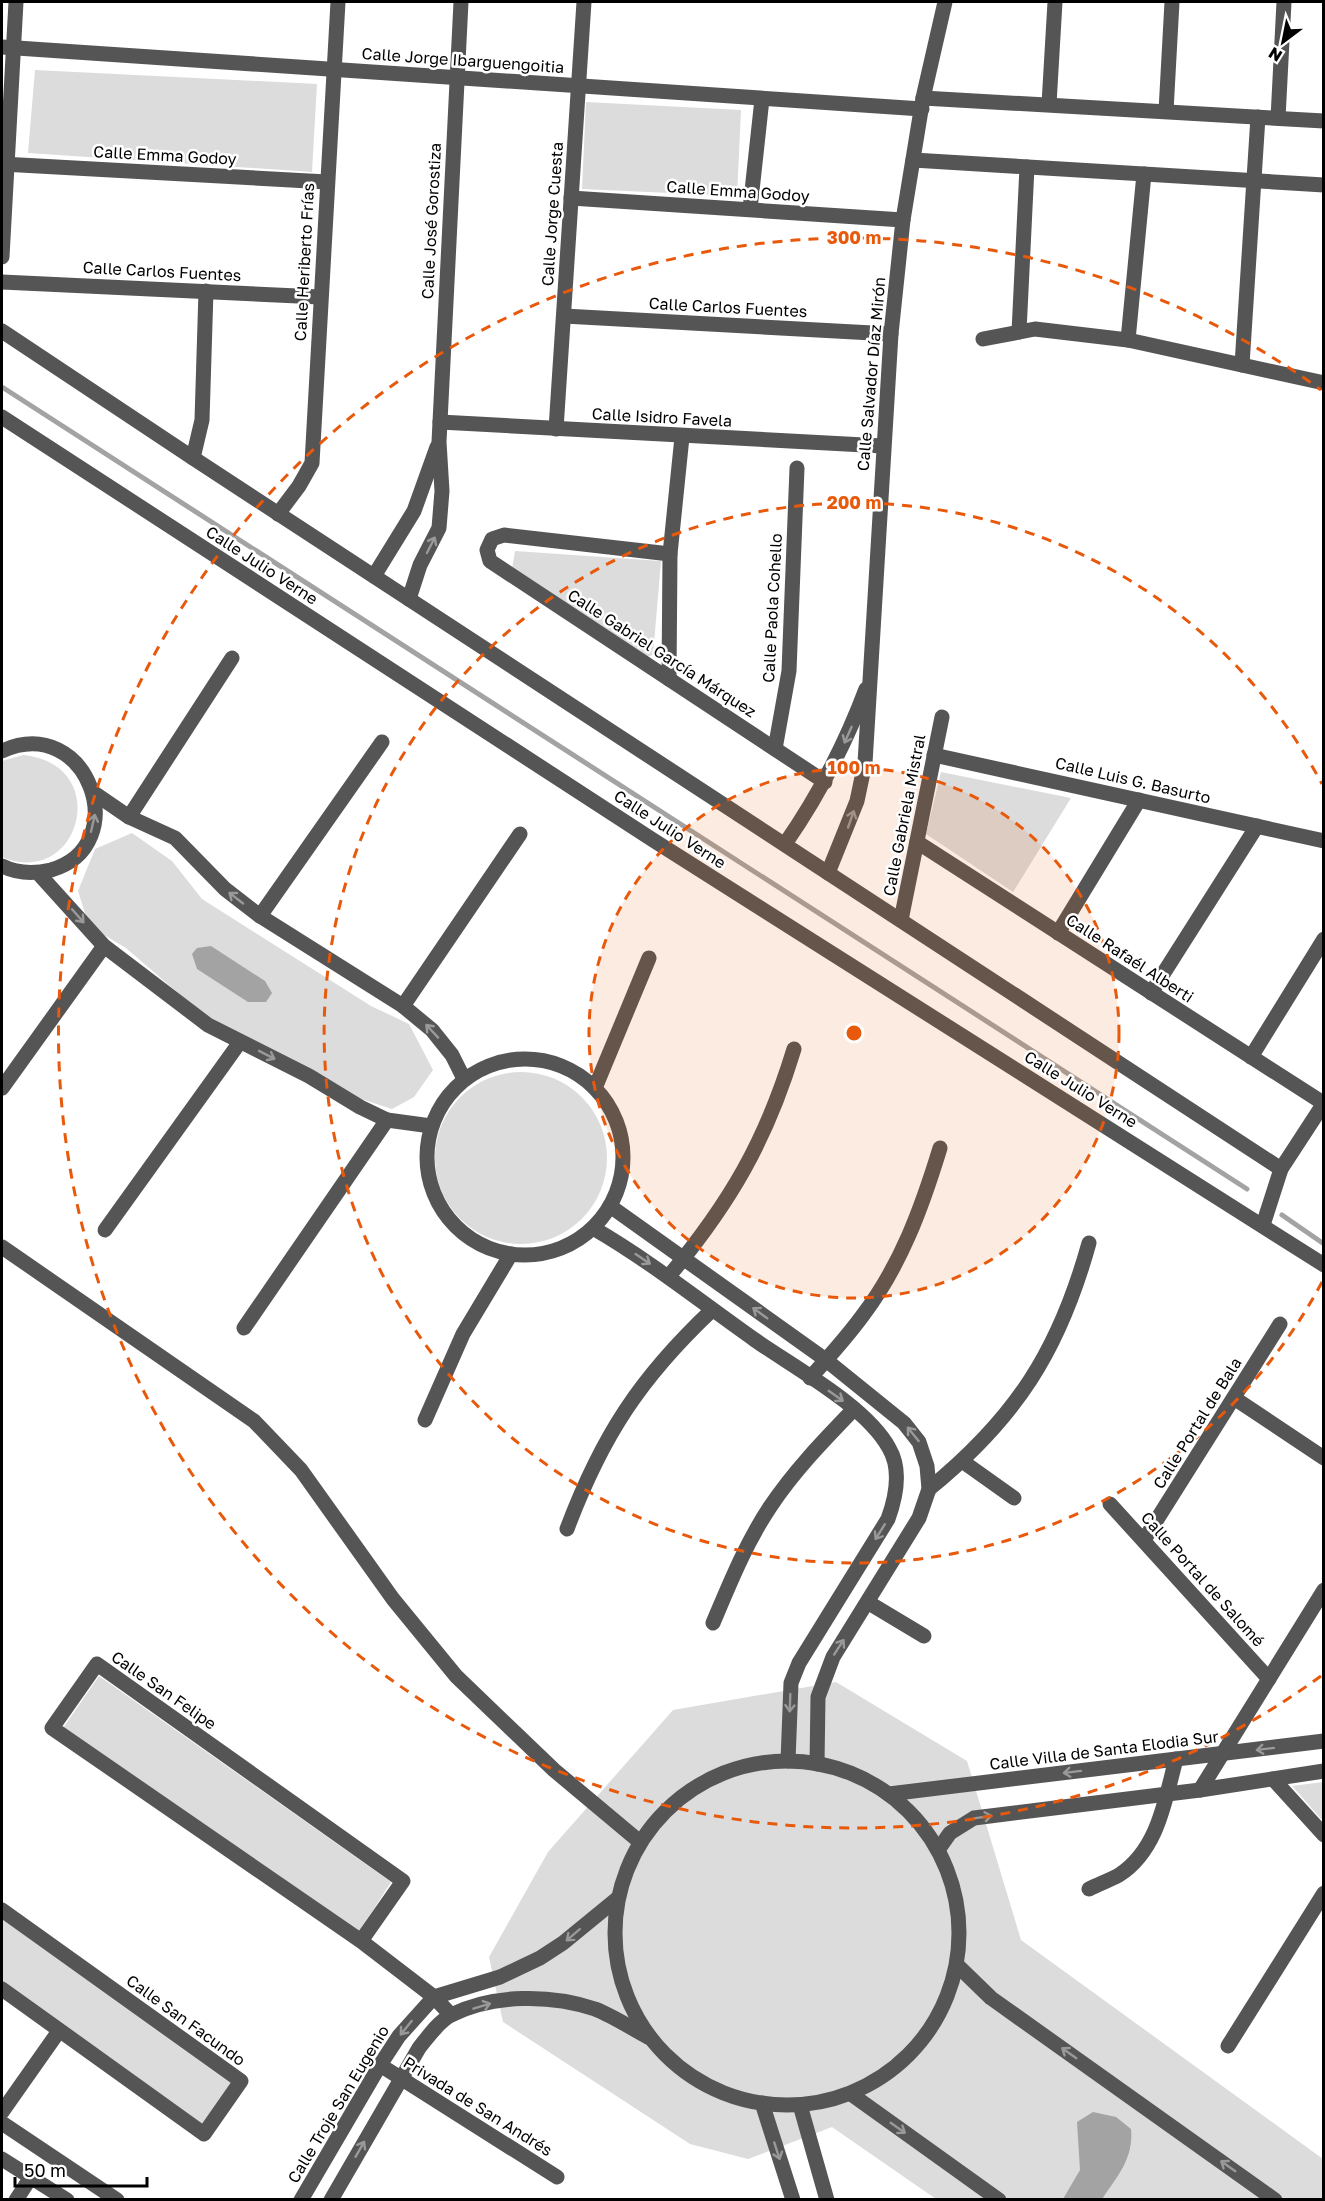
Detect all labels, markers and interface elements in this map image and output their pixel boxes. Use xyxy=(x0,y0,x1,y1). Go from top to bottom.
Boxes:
north arrow xyxy=(1253,12,1313,72)
street label: Calle Jorge Ibarguengoitia xyxy=(361,43,565,77)
text: N xyxy=(1265,43,1286,66)
street label: Calle Emma Godoy xyxy=(93,141,237,169)
street label: Calle Jorge Cuesta xyxy=(537,141,567,287)
street label: Calle José Gorostiza xyxy=(417,142,445,300)
street label: Calle Emma Godoy xyxy=(666,176,810,206)
street label: Calle Heriberto Frías xyxy=(290,182,318,342)
text: 300 m xyxy=(827,226,881,248)
street label: Calle Carlos Fuentes xyxy=(82,257,242,285)
street label: Calle Salvador Díaz Mirón xyxy=(853,276,889,472)
street label: Calle Carlos Fuentes xyxy=(648,293,808,321)
street label: Calle Isidro Favela xyxy=(591,403,733,431)
text: 200 m xyxy=(827,491,881,513)
street label: Calle Julio Verne xyxy=(202,521,322,609)
street label: Calle Paola Cohello xyxy=(758,533,786,683)
one-way arrow xyxy=(425,536,437,554)
street label: Calle Gabriel García Márquez xyxy=(564,585,760,721)
one-way arrow xyxy=(841,726,853,744)
street label: Calle Gabriela Mistral xyxy=(878,732,930,898)
street label: Calle Luis G. Basurto xyxy=(1053,752,1213,808)
text: 100 m xyxy=(828,756,880,778)
street label: Calle Julio Verne xyxy=(610,785,730,873)
one-way arrow xyxy=(846,810,857,829)
one-way arrow xyxy=(88,813,99,833)
one-way arrow xyxy=(229,892,245,904)
one-way arrow xyxy=(71,908,84,924)
street label: Calle Rafaél Alberti xyxy=(1063,909,1197,1007)
centre of rings xyxy=(844,1023,864,1043)
one-way arrow xyxy=(424,1024,439,1039)
street label: Calle Julio Verne xyxy=(1021,1046,1141,1132)
one-way arrow xyxy=(258,1050,276,1062)
one-way arrow xyxy=(634,1253,651,1265)
one-way arrow xyxy=(753,1306,769,1319)
street label: Calle Portal de Bala xyxy=(1148,1354,1246,1492)
one-way arrow xyxy=(827,1390,843,1402)
one-way arrow xyxy=(906,1426,919,1442)
street label: Calle Portal de Salomé xyxy=(1137,1507,1269,1651)
one-way arrow xyxy=(873,1523,885,1540)
one-way arrow xyxy=(834,1639,846,1656)
street label: Calle San Felipe xyxy=(108,1646,220,1734)
one-way arrow xyxy=(785,1692,796,1712)
street label: Calle Villa de Santa Elodia Sur xyxy=(988,1726,1220,1774)
one-way arrow xyxy=(1256,1743,1276,1754)
one-way arrow xyxy=(1062,1767,1082,1778)
one-way arrow xyxy=(973,1812,993,1823)
one-way arrow xyxy=(566,1928,581,1942)
street label: Calle San Facundo xyxy=(123,1970,249,2070)
one-way arrow xyxy=(472,2000,491,2011)
one-way arrow xyxy=(399,2020,413,2035)
street label: Calle Troje San Eugenio xyxy=(283,2022,393,2186)
one-way arrow xyxy=(1061,2047,1077,2059)
street label: Privada de San Andrés xyxy=(400,2052,556,2160)
one-way arrow xyxy=(890,2122,906,2134)
one-way arrow xyxy=(355,2141,367,2158)
one-way arrow xyxy=(773,2141,784,2160)
scale bar xyxy=(15,2150,147,2188)
text: 50 m xyxy=(24,2159,66,2181)
one-way arrow xyxy=(1220,2160,1236,2172)

